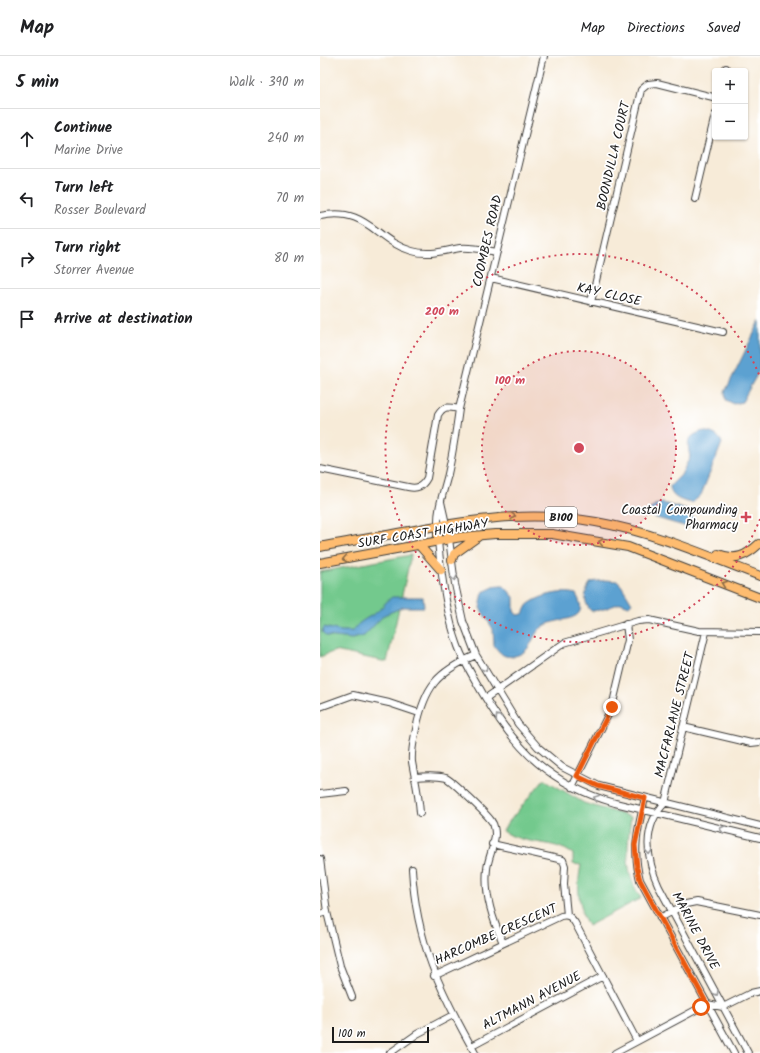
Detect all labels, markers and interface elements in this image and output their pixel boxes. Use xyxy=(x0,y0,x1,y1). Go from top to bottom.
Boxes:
text: Map xyxy=(20,13,54,43)
text: Map xyxy=(580,17,605,39)
text: Directions xyxy=(627,17,685,39)
text: Saved xyxy=(707,17,740,39)
map controls xyxy=(712,68,748,140)
button: + xyxy=(712,68,748,104)
text: 5 min xyxy=(16,69,59,96)
text: Walk · 390 m xyxy=(229,72,304,93)
street label: BOONDILLA COURT xyxy=(591,99,637,212)
button: − xyxy=(712,104,748,140)
text: Continue xyxy=(54,116,112,140)
icon: ahead xyxy=(16,128,38,150)
text: 240 m xyxy=(267,128,304,149)
text: Marine Drive xyxy=(54,140,123,161)
text: Turn left xyxy=(54,176,114,200)
icon: left xyxy=(16,188,38,210)
text: 70 m xyxy=(276,188,304,209)
street label: COOMBES ROAD xyxy=(467,193,509,289)
text: Rosser Boulevard xyxy=(54,200,146,221)
text: Turn right xyxy=(54,236,121,260)
icon: right xyxy=(16,248,38,270)
text: 80 m xyxy=(274,248,304,269)
text: Storrer Avenue xyxy=(54,260,134,281)
street label: KAY CLOSE xyxy=(575,277,644,313)
text: 200 m xyxy=(425,302,459,321)
text: Arrive at destination xyxy=(54,307,193,331)
icon: arrive xyxy=(16,308,38,330)
text: 100 m xyxy=(495,371,525,390)
centre of rings xyxy=(572,441,586,455)
place label: Coastal Compounding Pharmacy xyxy=(621,500,739,536)
road number: B100 xyxy=(545,507,577,527)
one-way arrow xyxy=(510,512,516,520)
marker: Coastal Compounding Pharmacy xyxy=(741,512,751,522)
street label: SURF COAST HIGHWAY xyxy=(356,513,490,555)
one-way arrow xyxy=(598,539,604,547)
one-way arrow xyxy=(342,554,348,562)
one-way arrow xyxy=(449,575,458,581)
one-way arrow xyxy=(720,580,727,588)
street label: MACFARLANE STREET xyxy=(649,649,701,780)
one-way arrow xyxy=(480,665,487,672)
route end xyxy=(603,698,621,716)
one-way arrow xyxy=(495,714,502,721)
one-way arrow xyxy=(593,794,600,802)
one-way arrow xyxy=(719,826,725,834)
one-way arrow xyxy=(644,848,653,855)
street label: MARINE DRIVE xyxy=(666,888,725,974)
street label: HARCOMBE CRESCENT xyxy=(431,898,562,972)
street label: ALTMANN AVENUE xyxy=(479,966,586,1036)
one-way arrow xyxy=(711,989,718,997)
route start xyxy=(692,998,710,1016)
scale bar xyxy=(332,1025,429,1044)
text: 100 m xyxy=(338,1025,366,1043)

